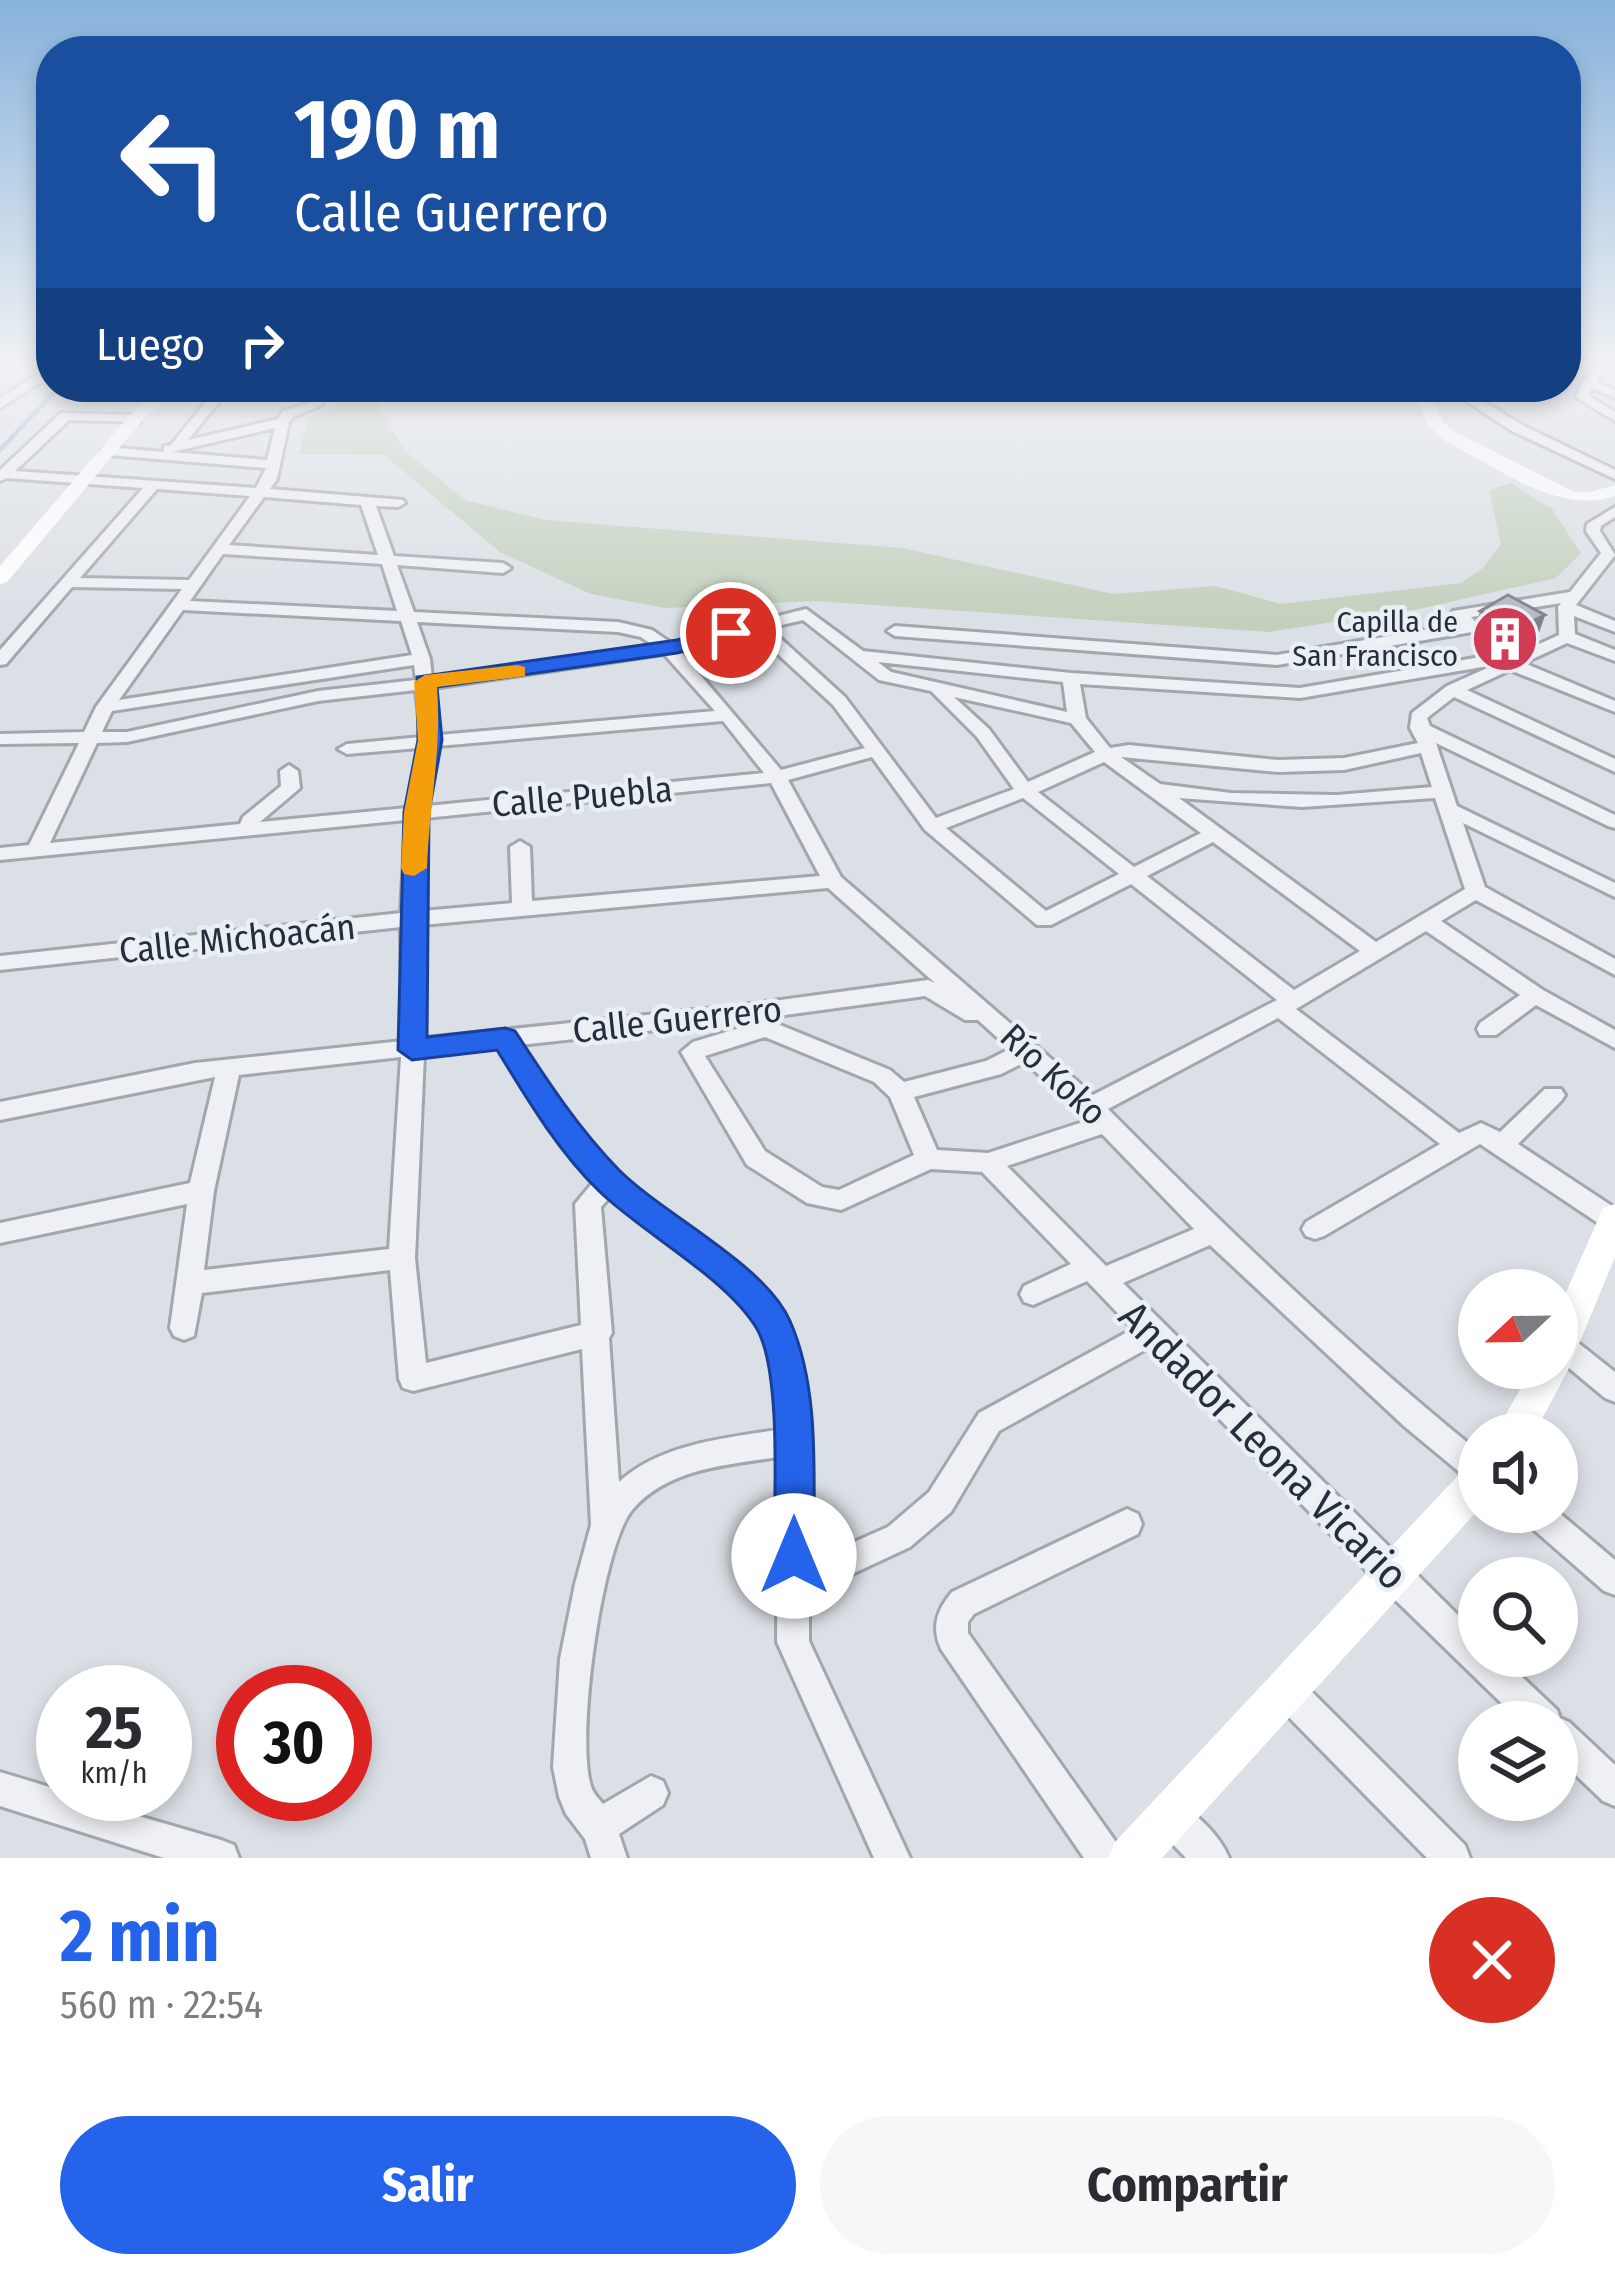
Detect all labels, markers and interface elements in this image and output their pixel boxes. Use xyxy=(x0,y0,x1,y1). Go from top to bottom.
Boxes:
text: 190 m xyxy=(294,79,500,180)
icon: left xyxy=(96,84,252,240)
text: Calle Guerrero xyxy=(294,181,609,245)
icon: right xyxy=(229,312,295,378)
text: Luego xyxy=(96,318,205,372)
pin xyxy=(680,582,782,684)
icon: arrive xyxy=(698,600,764,666)
place label: Capilla de San Francisco xyxy=(1292,604,1458,674)
building icon: Capilla de San Francisco xyxy=(1470,604,1540,674)
street label: Calle Puebla xyxy=(490,767,674,827)
street label: Calle Michoacán xyxy=(117,905,357,973)
street label: Calle Guerrero xyxy=(570,987,784,1053)
street label: Río Koko xyxy=(991,1015,1115,1135)
north arrow xyxy=(1458,1269,1578,1389)
map controls xyxy=(1458,1269,1578,1821)
street label: Andador Leona Vicario xyxy=(1109,1291,1418,1600)
button: sound xyxy=(1458,1413,1578,1533)
position arrow xyxy=(731,1493,857,1619)
button: search xyxy=(1458,1557,1578,1677)
speed limit sign: 30 xyxy=(216,1665,372,1821)
text: 25 xyxy=(85,1692,143,1764)
button: layers xyxy=(1458,1701,1578,1821)
text: km/h xyxy=(81,1755,147,1791)
text: 2 min xyxy=(60,1894,220,1980)
button: close xyxy=(1429,1897,1555,2023)
text: 560 m · 22:54 xyxy=(60,1982,263,2028)
button: Salir xyxy=(60,2116,796,2254)
button: Compartir xyxy=(820,2116,1555,2254)

